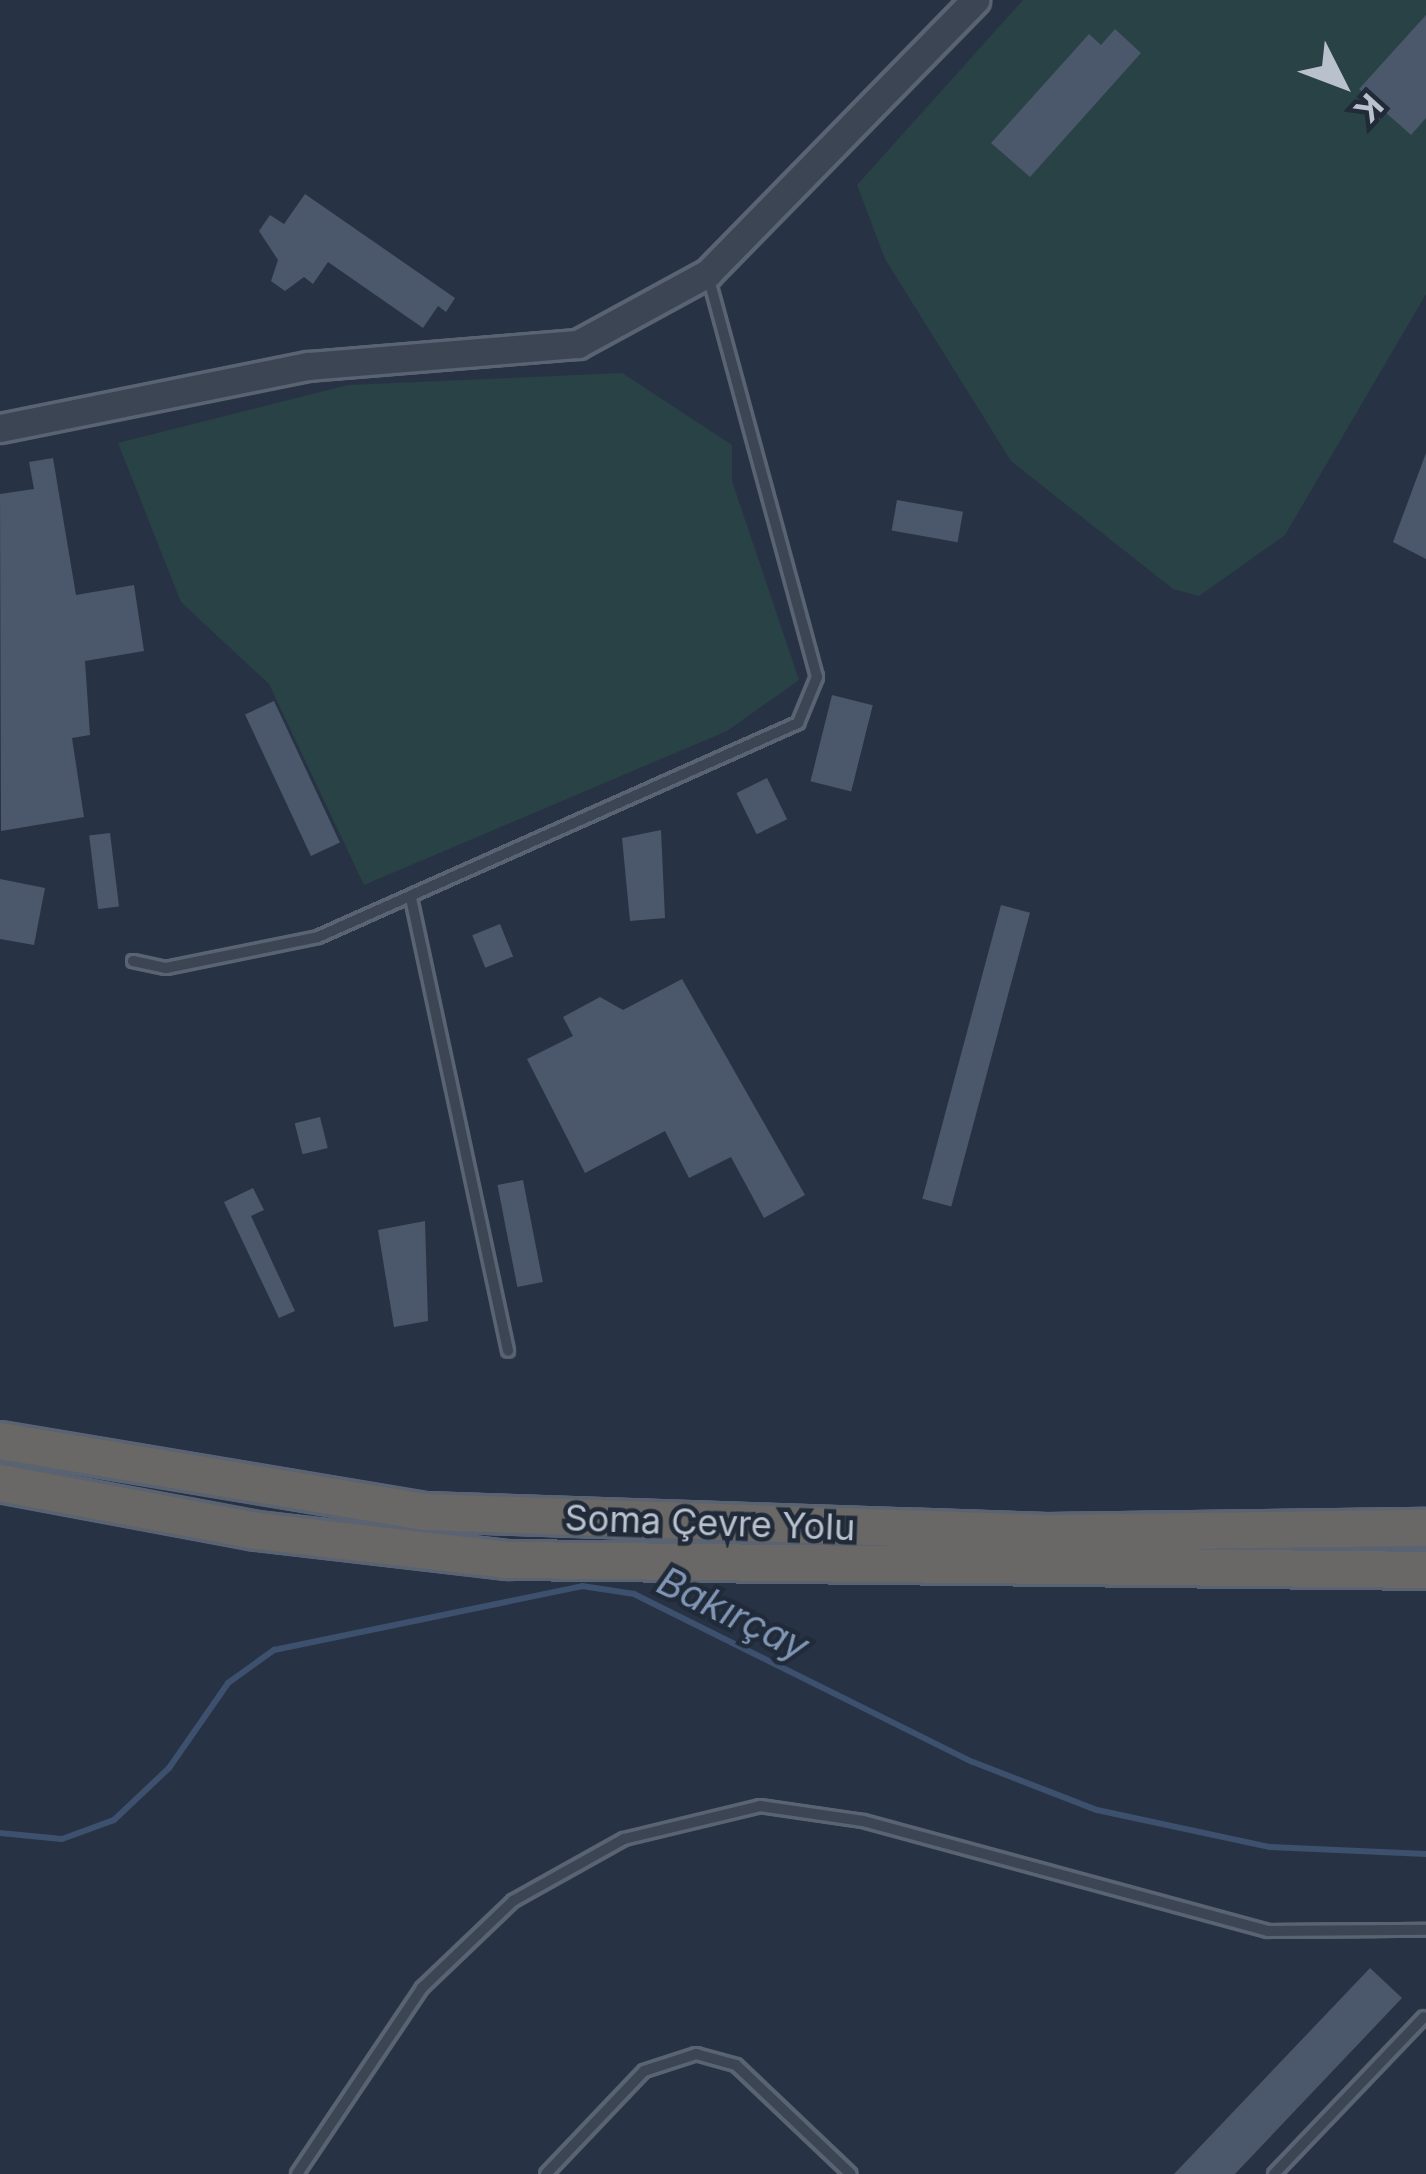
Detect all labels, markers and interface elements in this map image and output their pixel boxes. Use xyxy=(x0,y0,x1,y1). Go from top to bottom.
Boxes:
north arrow xyxy=(1282,24,1402,144)
text: K xyxy=(1346,86,1392,130)
street label: Soma Çevre Yolu xyxy=(564,1496,856,1550)
water label: Bakırçay xyxy=(650,1557,816,1671)

